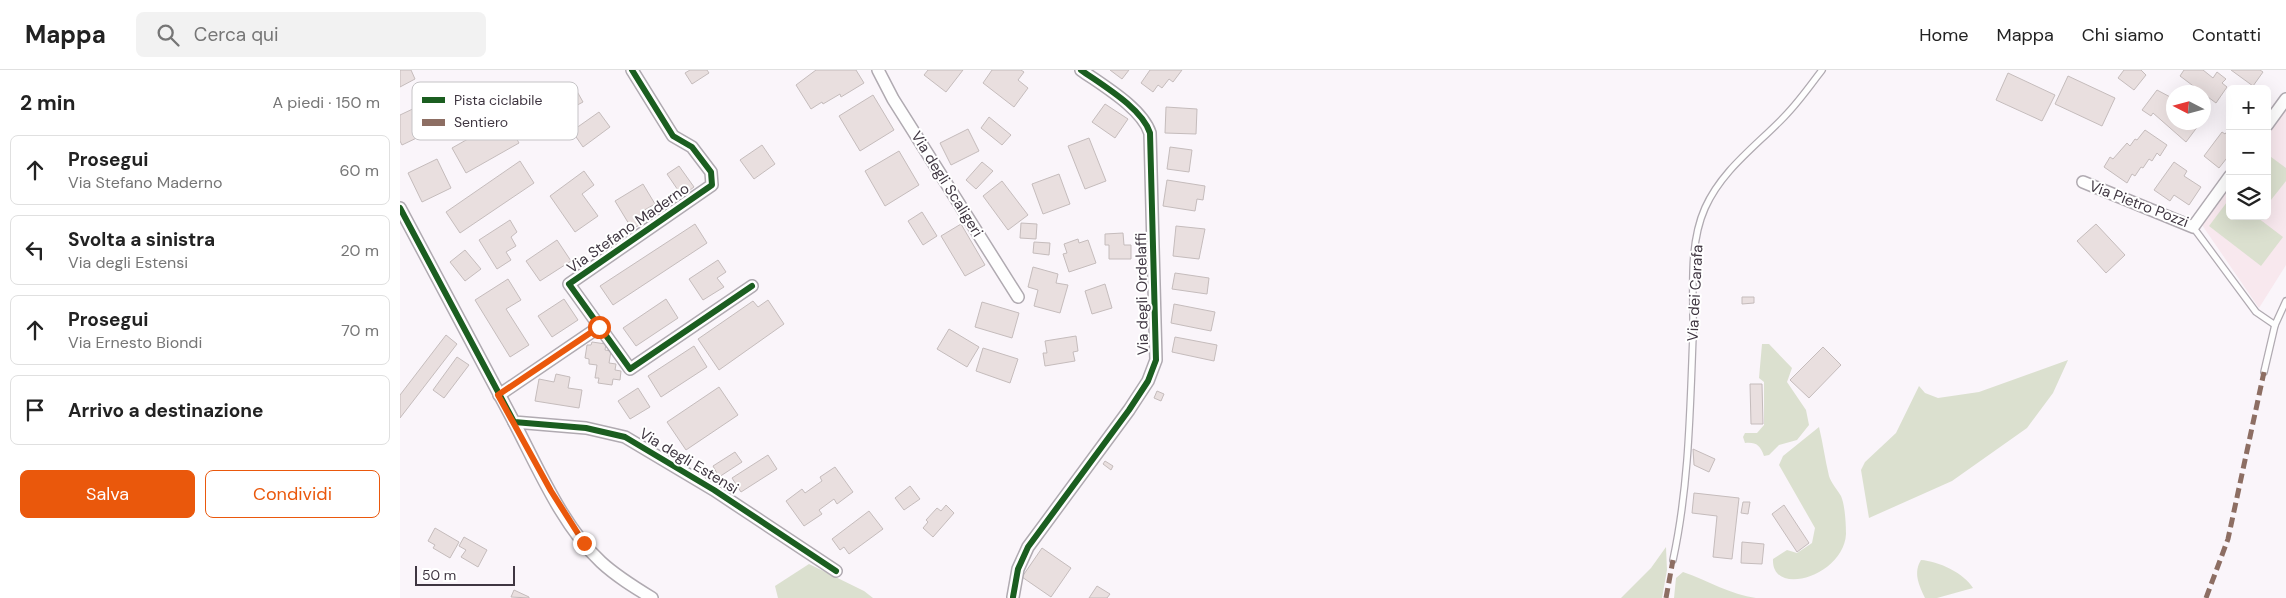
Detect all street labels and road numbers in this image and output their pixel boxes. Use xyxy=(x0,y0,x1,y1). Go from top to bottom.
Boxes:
street label: Via degli Scaligeri xyxy=(906,127,988,241)
street label: Via Pietro Pozzi xyxy=(2086,176,2192,232)
street label: Via Stefano Maderno xyxy=(563,178,693,278)
street label: Via degli Ordelaffi xyxy=(1131,232,1153,356)
street label: Via dei Carafa xyxy=(1682,244,1708,342)
street label: Via degli Estensi xyxy=(636,423,742,499)

